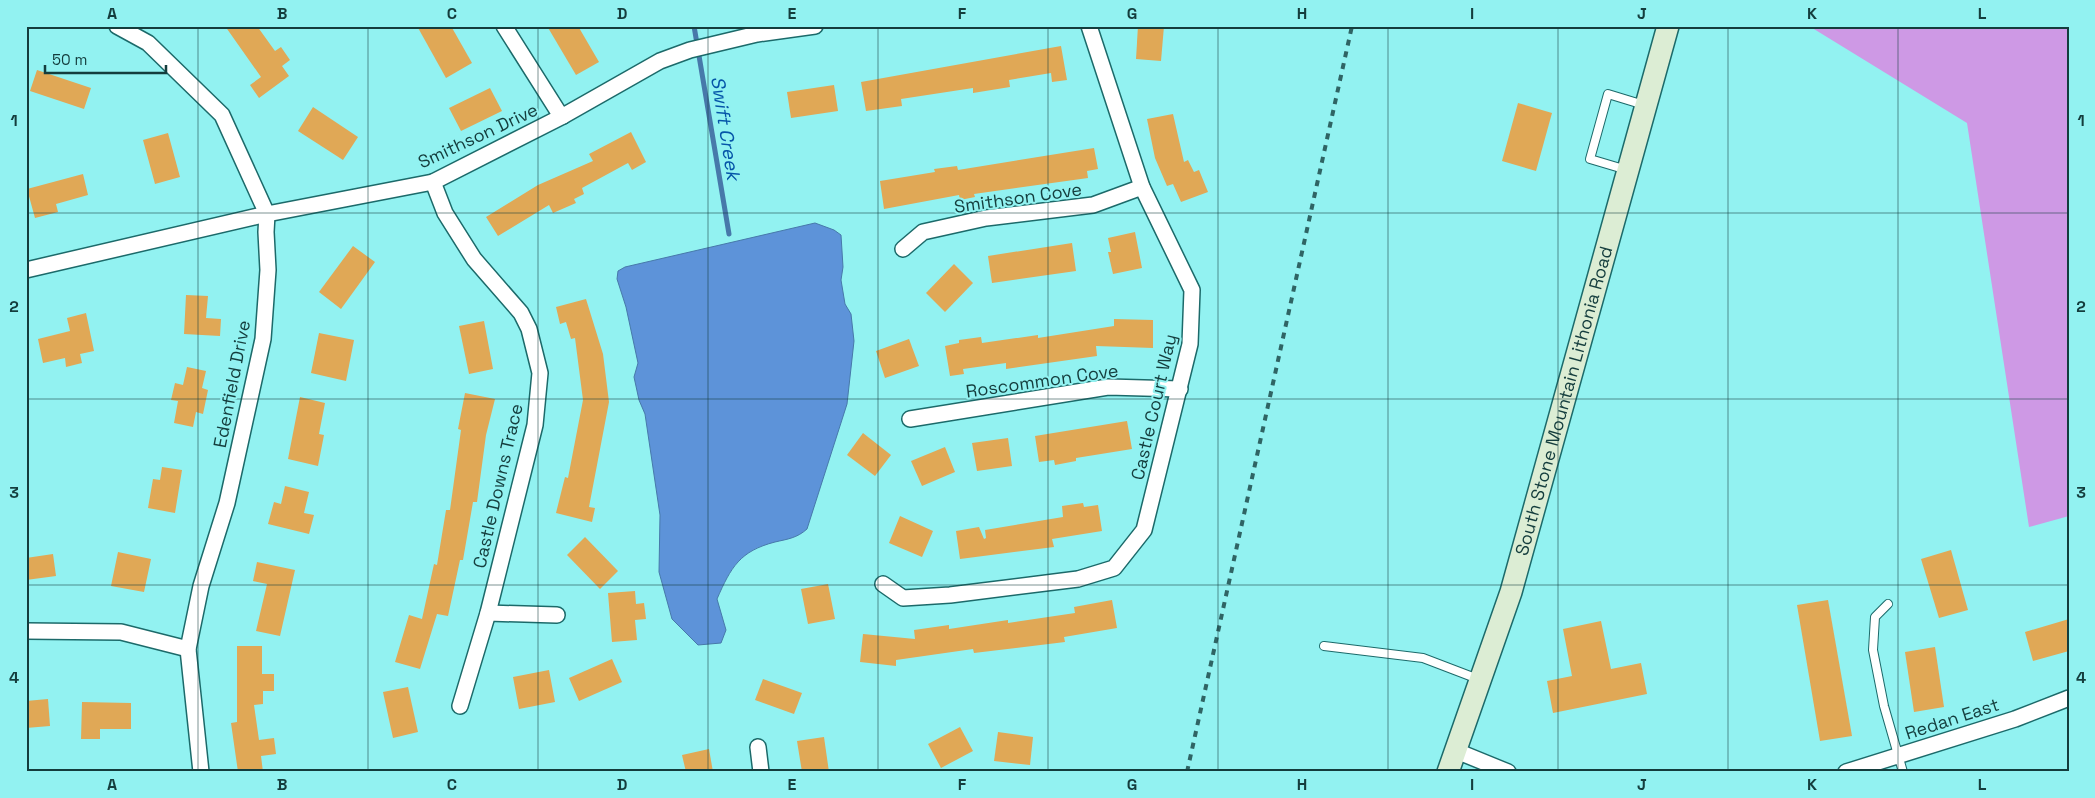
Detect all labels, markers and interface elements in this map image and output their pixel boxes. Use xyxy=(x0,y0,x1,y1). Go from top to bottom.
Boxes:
text: A xyxy=(107,3,117,24)
text: B xyxy=(277,3,287,24)
text: C xyxy=(447,3,457,24)
text: D xyxy=(617,3,627,24)
text: E xyxy=(788,3,797,24)
text: F xyxy=(958,3,967,24)
text: G xyxy=(1127,3,1137,24)
text: H xyxy=(1297,3,1307,24)
text: I xyxy=(1470,3,1474,24)
text: J xyxy=(1637,3,1647,24)
text: K xyxy=(1807,3,1817,24)
text: L xyxy=(1978,3,1987,24)
scale bar xyxy=(45,42,166,74)
text: 50 m xyxy=(52,50,87,69)
water label: Swift Creek xyxy=(705,74,746,185)
street label: Smithson Drive xyxy=(414,98,541,173)
text: 1 xyxy=(10,110,18,131)
text: 1 xyxy=(2077,110,2085,131)
street label: Smithson Cove xyxy=(953,177,1083,218)
street label: South Stone Mountain Lithonia Road xyxy=(1510,243,1617,558)
text: 2 xyxy=(9,296,19,317)
text: 2 xyxy=(2076,296,2086,317)
street label: Edenfield Drive xyxy=(208,318,255,450)
street label: Castle Court Way xyxy=(1126,332,1181,482)
street label: Roscommon Cove xyxy=(964,358,1120,403)
street label: Castle Downs Trace xyxy=(467,401,528,570)
text: 3 xyxy=(9,482,19,503)
text: 3 xyxy=(2076,482,2086,503)
text: 4 xyxy=(9,667,19,688)
text: 4 xyxy=(2076,667,2086,688)
street label: Redan East xyxy=(1902,693,2002,745)
text: A xyxy=(107,774,117,795)
text: B xyxy=(277,774,287,795)
text: C xyxy=(447,774,457,795)
text: D xyxy=(617,774,627,795)
text: E xyxy=(788,774,797,795)
text: F xyxy=(958,774,967,795)
text: G xyxy=(1127,774,1137,795)
text: H xyxy=(1297,774,1307,795)
text: I xyxy=(1470,774,1474,795)
text: J xyxy=(1637,774,1647,795)
text: K xyxy=(1807,774,1817,795)
text: L xyxy=(1978,774,1987,795)

